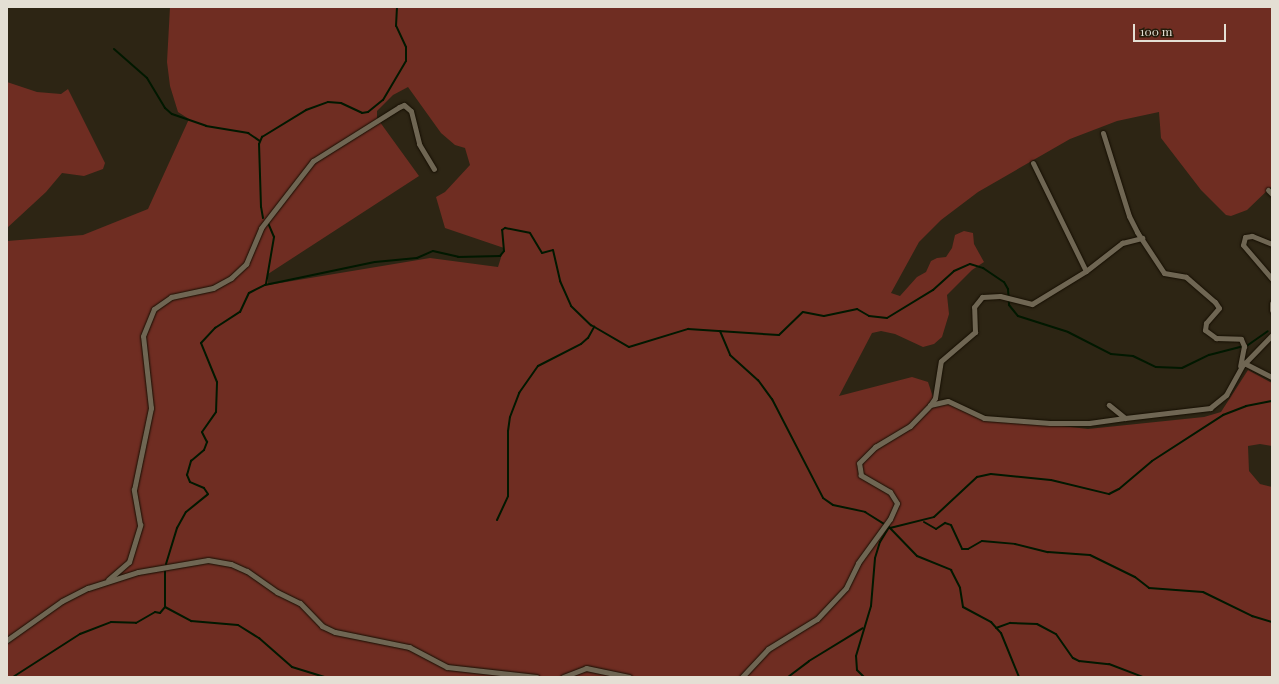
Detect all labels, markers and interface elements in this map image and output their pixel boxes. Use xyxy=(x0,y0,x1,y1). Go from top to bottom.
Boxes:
scale bar xyxy=(1135,16,1228,42)
text: 100 m xyxy=(1140,23,1172,39)

